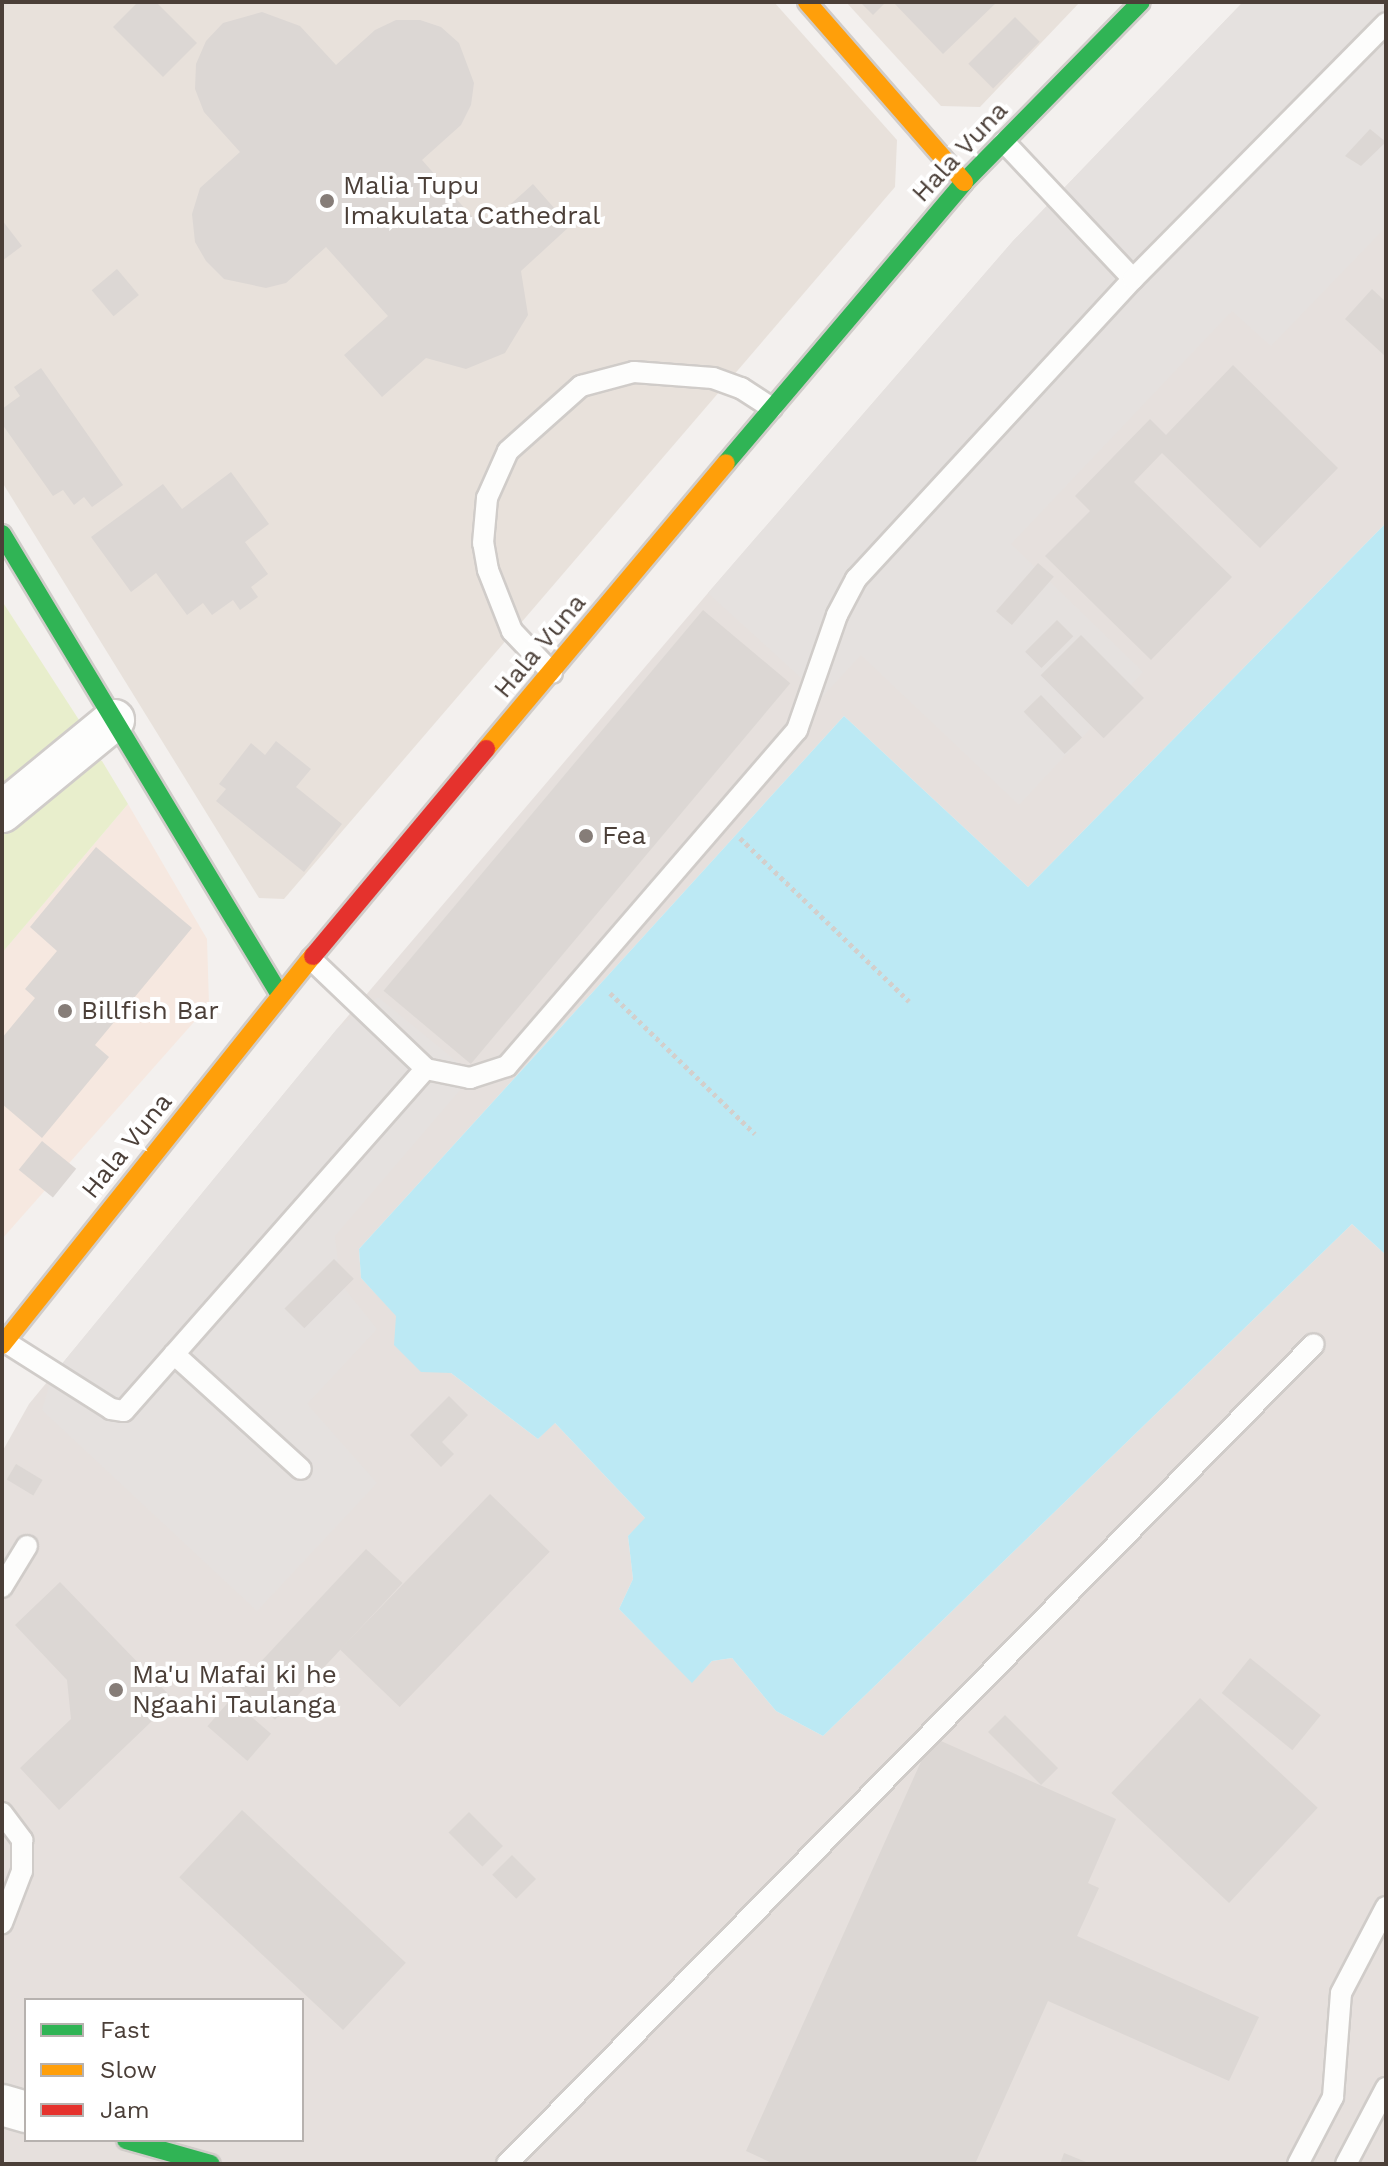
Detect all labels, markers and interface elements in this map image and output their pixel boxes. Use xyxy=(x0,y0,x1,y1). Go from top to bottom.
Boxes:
street label: Hala Vuna xyxy=(905,95,1015,209)
place label: Malia Tupu Imakulata Cathedral xyxy=(343,170,601,232)
marker: Malia Tupu Imakulata Cathedral xyxy=(318,192,336,210)
street label: Hala Vuna xyxy=(487,587,593,705)
place label: Fea xyxy=(602,820,646,852)
marker: Fea xyxy=(577,827,595,845)
place label: Billfish Bar xyxy=(81,995,219,1027)
marker: Billfish Bar xyxy=(56,1002,74,1020)
street label: Hala Vuna xyxy=(75,1086,179,1206)
place label: Ma'u Mafai ki he Ngaahi Taulanga xyxy=(132,1659,337,1720)
marker: Ma'u Mafai ki he Ngaahi Taulanga xyxy=(107,1681,125,1699)
legend xyxy=(24,1998,304,2142)
text: Fast xyxy=(100,2016,150,2044)
text: Slow xyxy=(100,2056,157,2084)
text: Jam xyxy=(100,2096,150,2124)

